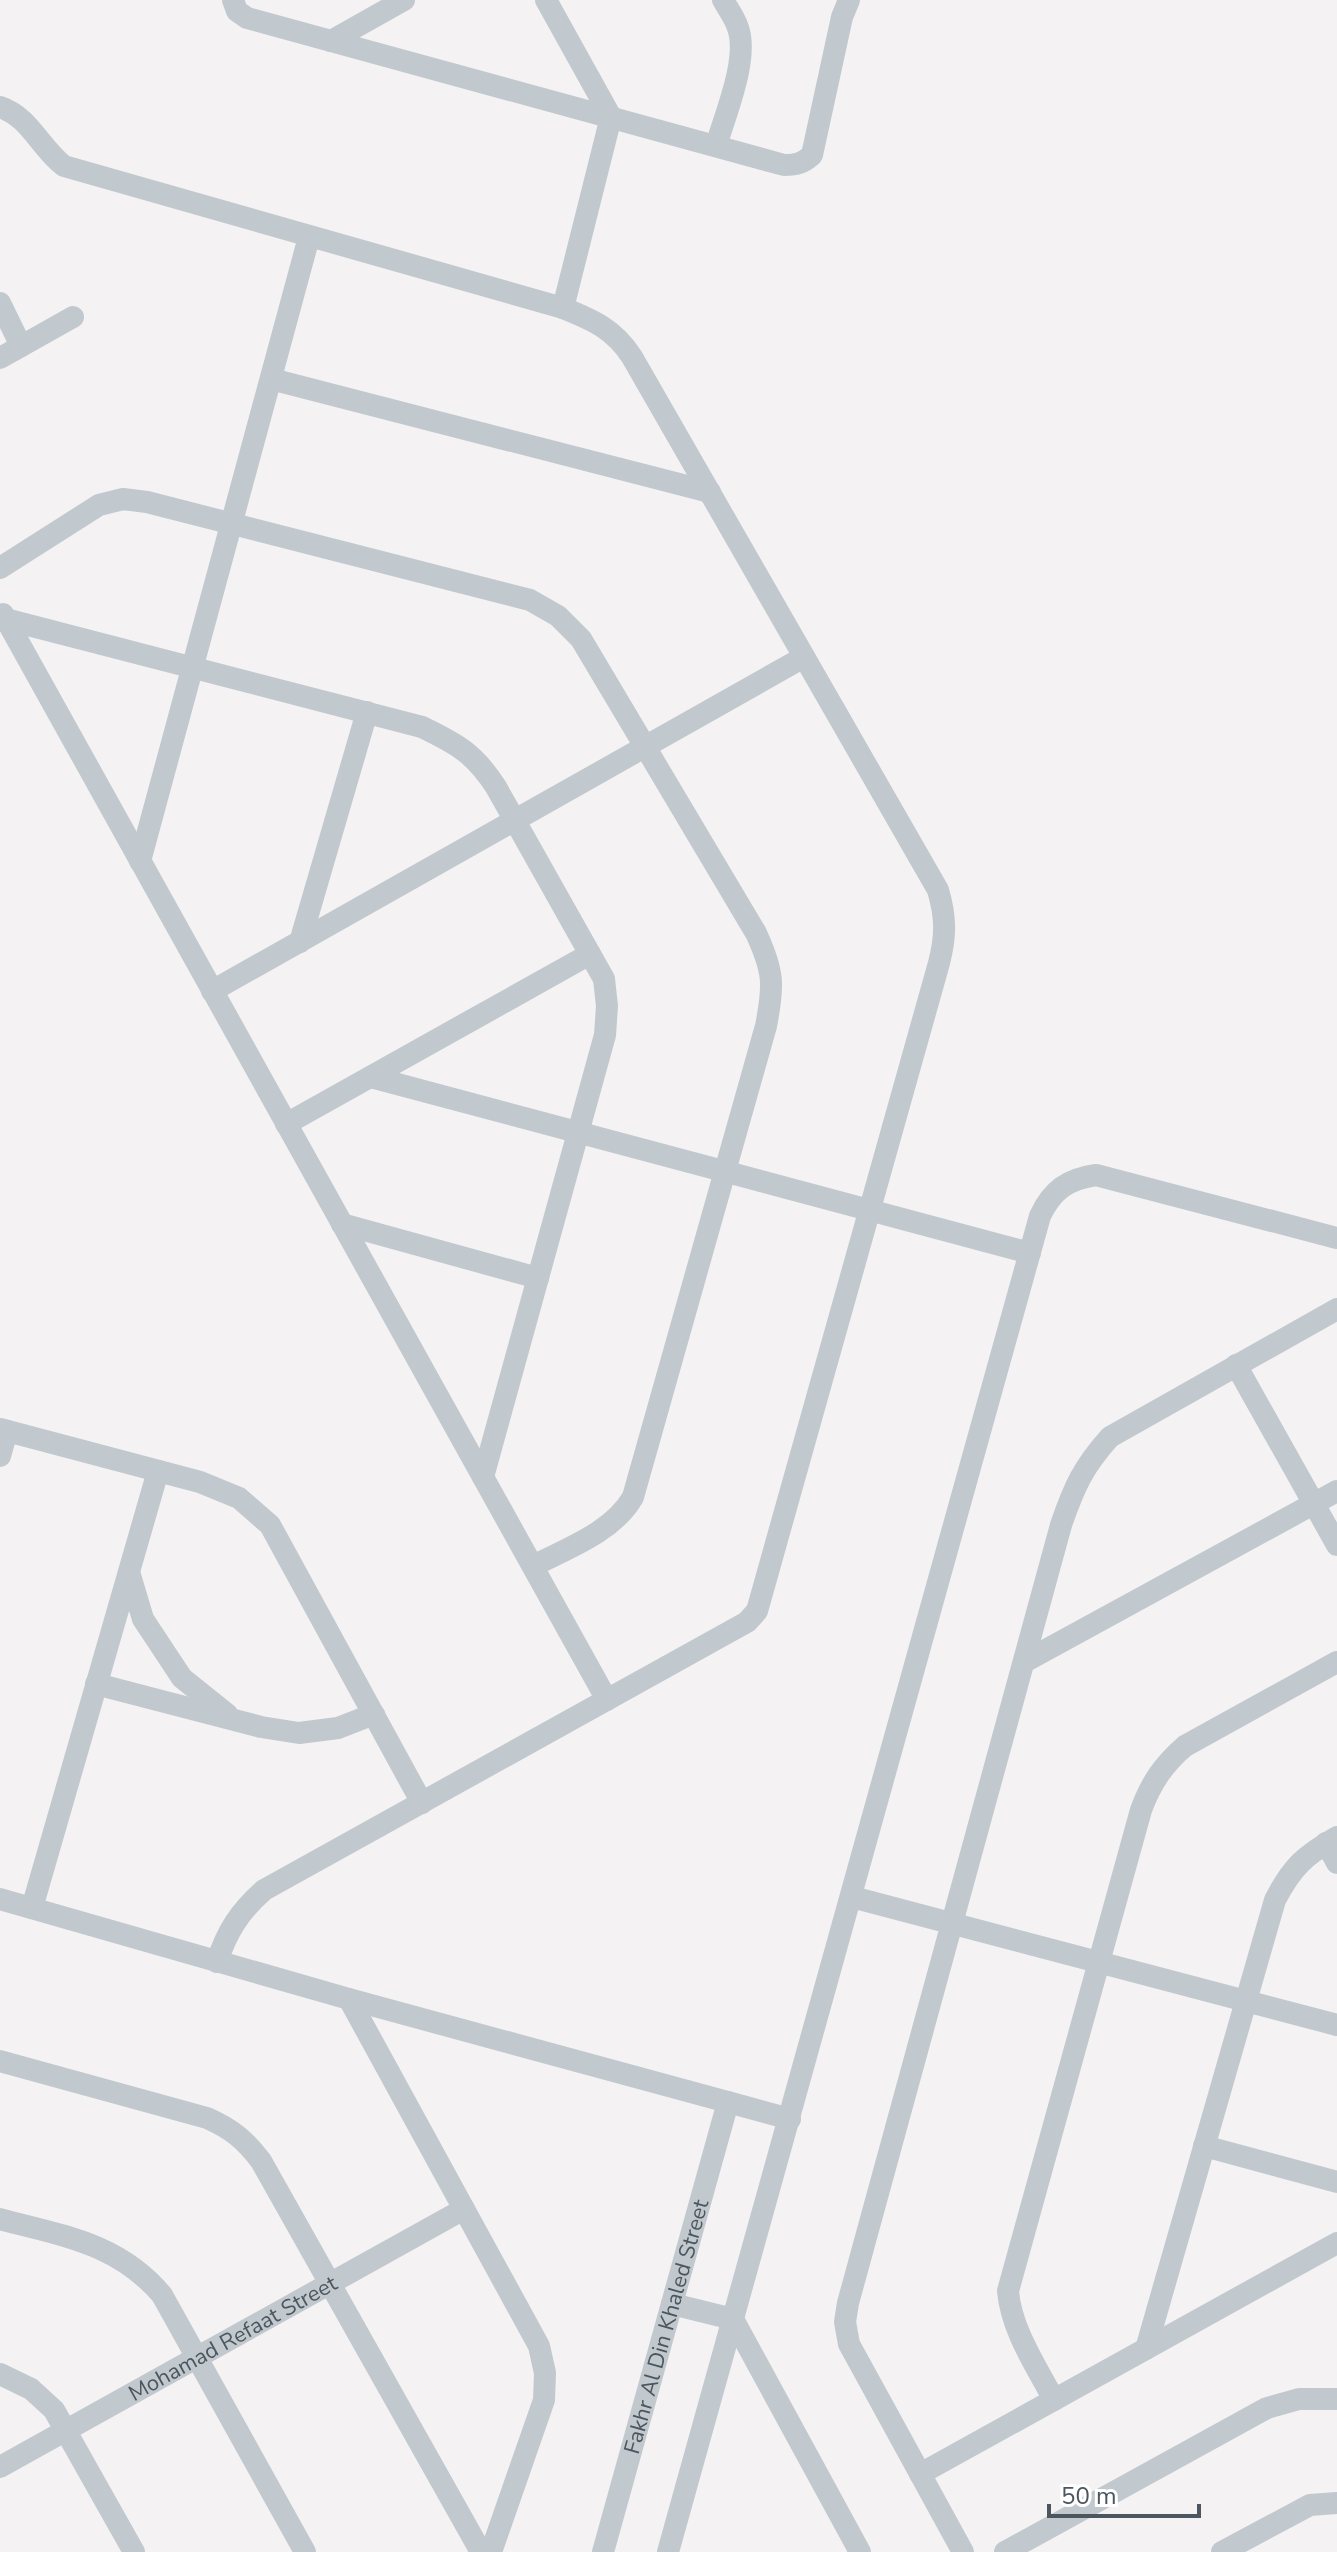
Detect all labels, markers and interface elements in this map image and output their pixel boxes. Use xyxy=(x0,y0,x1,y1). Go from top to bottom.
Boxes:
street label: Fakhr Al Din Khaled Street xyxy=(617,2196,716,2457)
street label: Mohamad Refaat Street xyxy=(123,2268,343,2409)
scale bar xyxy=(1049,2468,1199,2518)
text: 50 m xyxy=(1061,2480,1117,2512)

